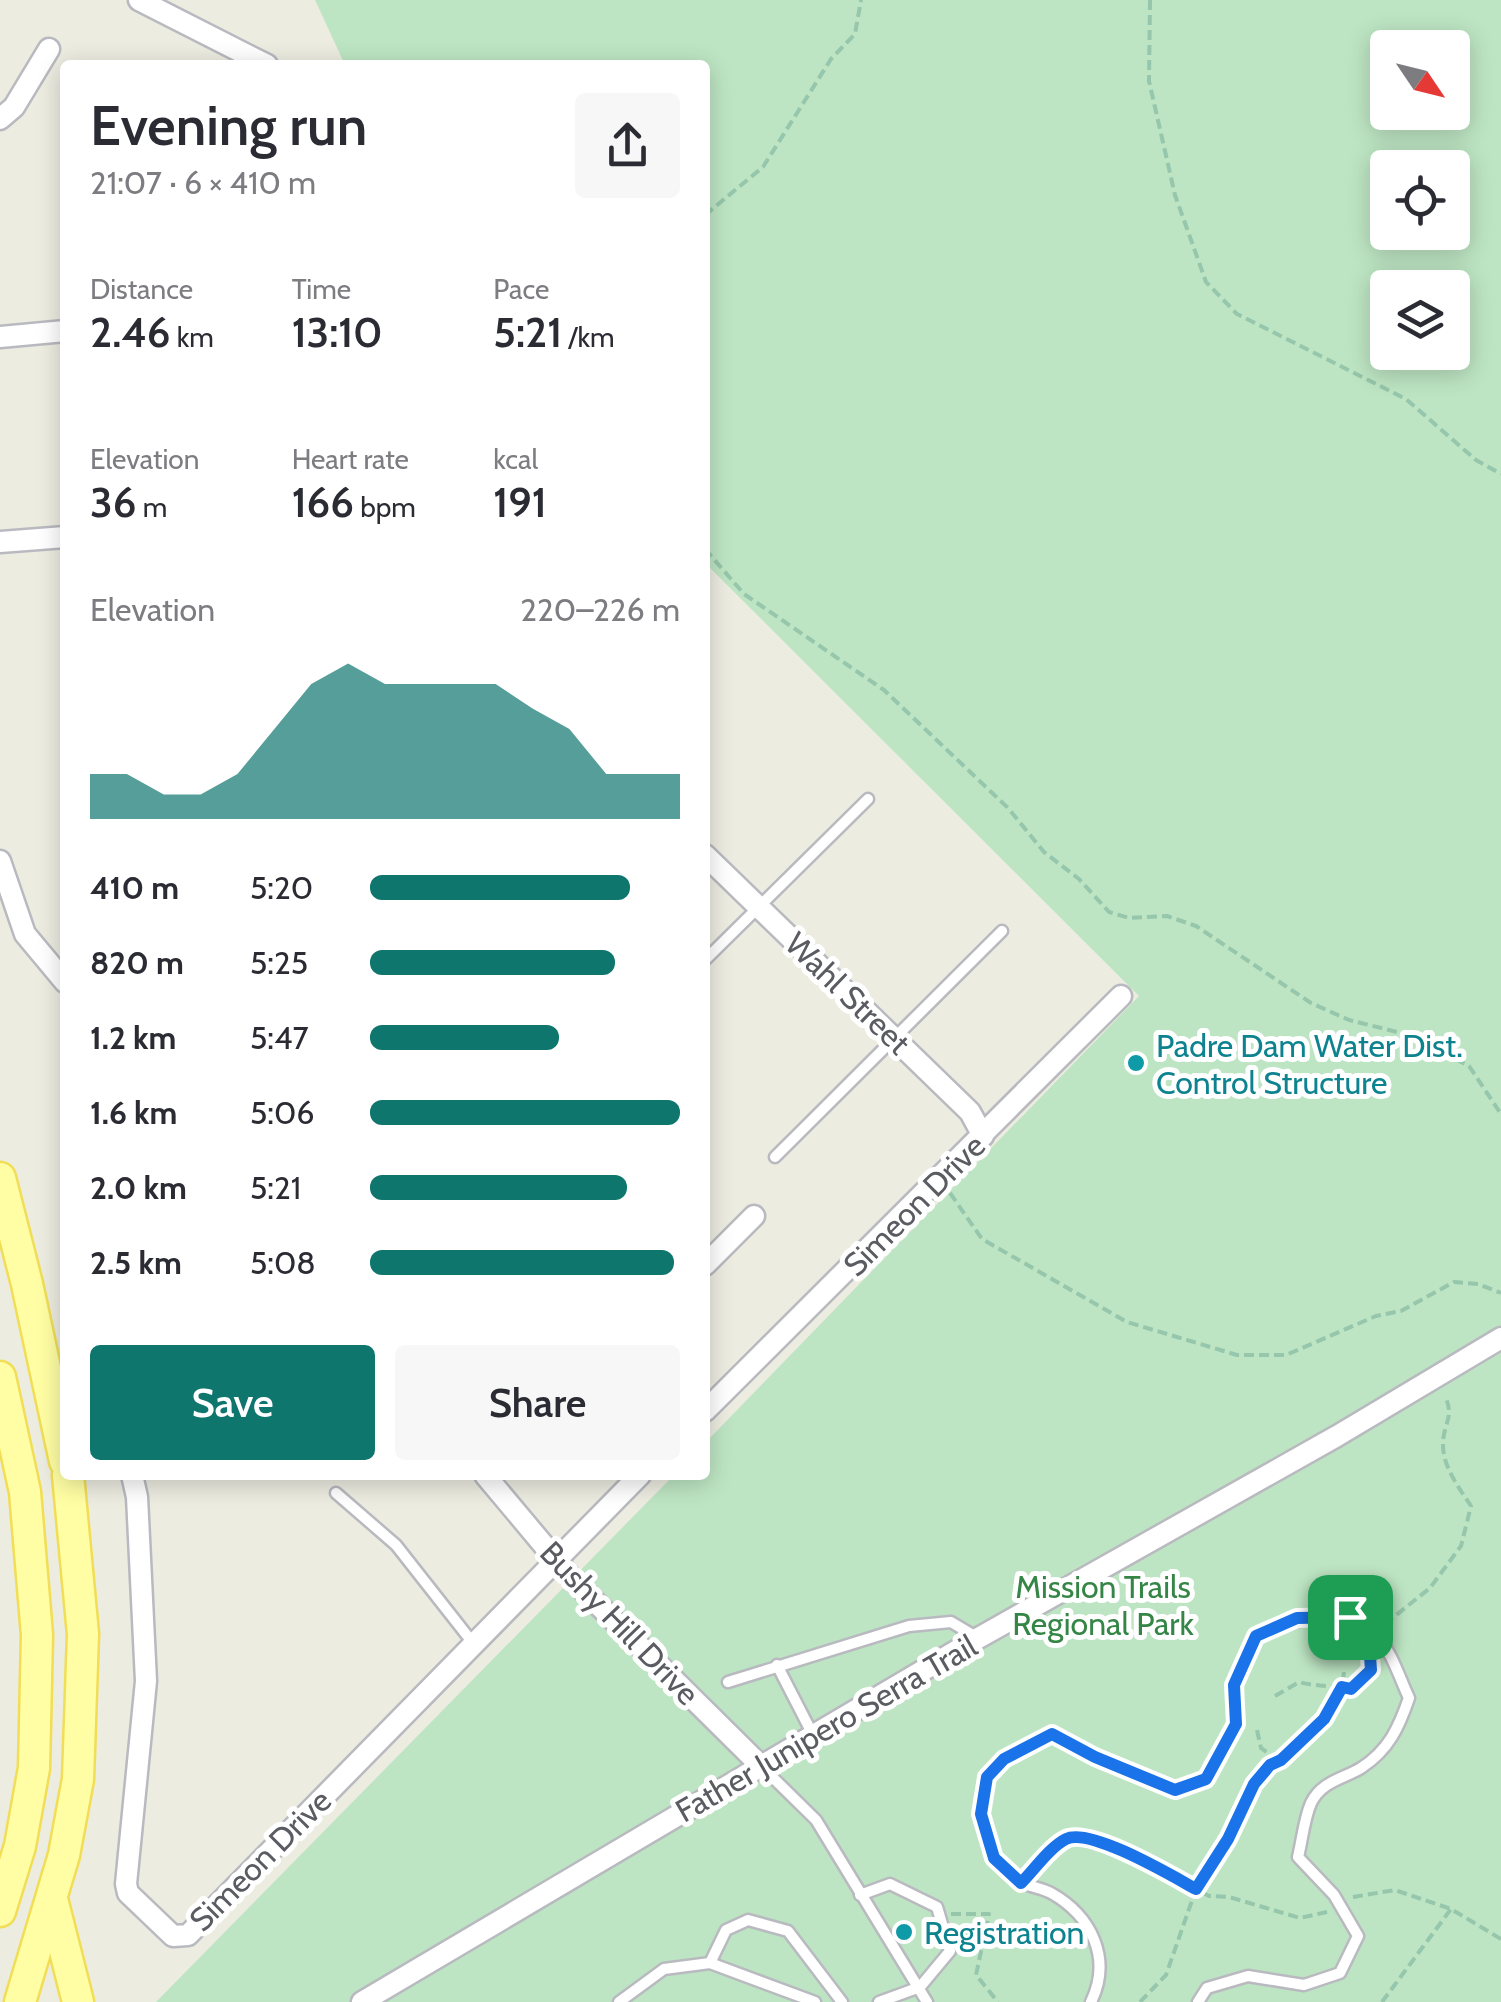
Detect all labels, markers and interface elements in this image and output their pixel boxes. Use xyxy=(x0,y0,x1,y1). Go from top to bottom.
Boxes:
north arrow xyxy=(1370,30,1470,130)
map controls xyxy=(1370,30,1470,370)
text: Evening run xyxy=(90,92,367,159)
button: share xyxy=(575,93,680,198)
button: locate xyxy=(1370,150,1470,250)
text: 21:07 · 6 × 410 m xyxy=(90,163,316,202)
button: layers xyxy=(1370,270,1470,370)
text: Distance xyxy=(90,272,193,306)
text: Time xyxy=(292,272,351,306)
text: Pace xyxy=(493,272,549,306)
text: 2.46 xyxy=(90,306,170,358)
text: 13:10 xyxy=(292,306,383,358)
text: 5:21 xyxy=(493,306,562,358)
text: km xyxy=(170,320,214,354)
text: /km xyxy=(562,320,615,354)
text: Elevation xyxy=(90,442,199,476)
text: Heart rate xyxy=(292,442,409,476)
text: kcal xyxy=(493,442,538,476)
text: 36 xyxy=(90,476,136,528)
text: 166 xyxy=(292,476,354,528)
text: 191 xyxy=(493,476,547,528)
text: m xyxy=(136,490,167,524)
text: bpm xyxy=(354,490,416,524)
text: Elevation xyxy=(90,590,215,629)
text: 220–226 m xyxy=(520,590,680,629)
text: 410 m xyxy=(90,868,179,907)
text: 5:20 xyxy=(250,868,313,907)
street label: Wahl Street xyxy=(777,924,919,1062)
text: 820 m xyxy=(90,943,184,982)
text: 5:25 xyxy=(250,943,308,982)
text: 1.2 km xyxy=(90,1018,176,1057)
text: 5:47 xyxy=(250,1018,309,1057)
place label: Padre Dam Water Dist. Control Structure xyxy=(1156,1026,1463,1102)
marker: Padre Dam Water Dist. Control Structure xyxy=(1125,1052,1147,1074)
text: 1.6 km xyxy=(90,1093,177,1132)
text: 5:06 xyxy=(250,1093,314,1132)
street label: Simeon Drive xyxy=(835,1126,993,1284)
text: 2.0 km xyxy=(90,1168,187,1207)
text: 5:21 xyxy=(250,1168,301,1207)
text: 2.5 km xyxy=(90,1243,182,1282)
text: 5:08 xyxy=(250,1243,316,1282)
button: Save xyxy=(90,1345,375,1460)
button: Share xyxy=(395,1345,680,1460)
street label: Bushy Hill Drive xyxy=(532,1533,708,1713)
park label: Mission Trails Regional Park xyxy=(1012,1567,1194,1643)
pin xyxy=(1308,1575,1393,1660)
icon: arrive xyxy=(1323,1590,1378,1645)
street label: Father Junipero Serra Trail xyxy=(669,1626,984,1830)
street label: Simeon Drive xyxy=(181,1781,339,1939)
place label: Registration xyxy=(924,1913,1084,1952)
marker: Registration xyxy=(893,1921,915,1943)

